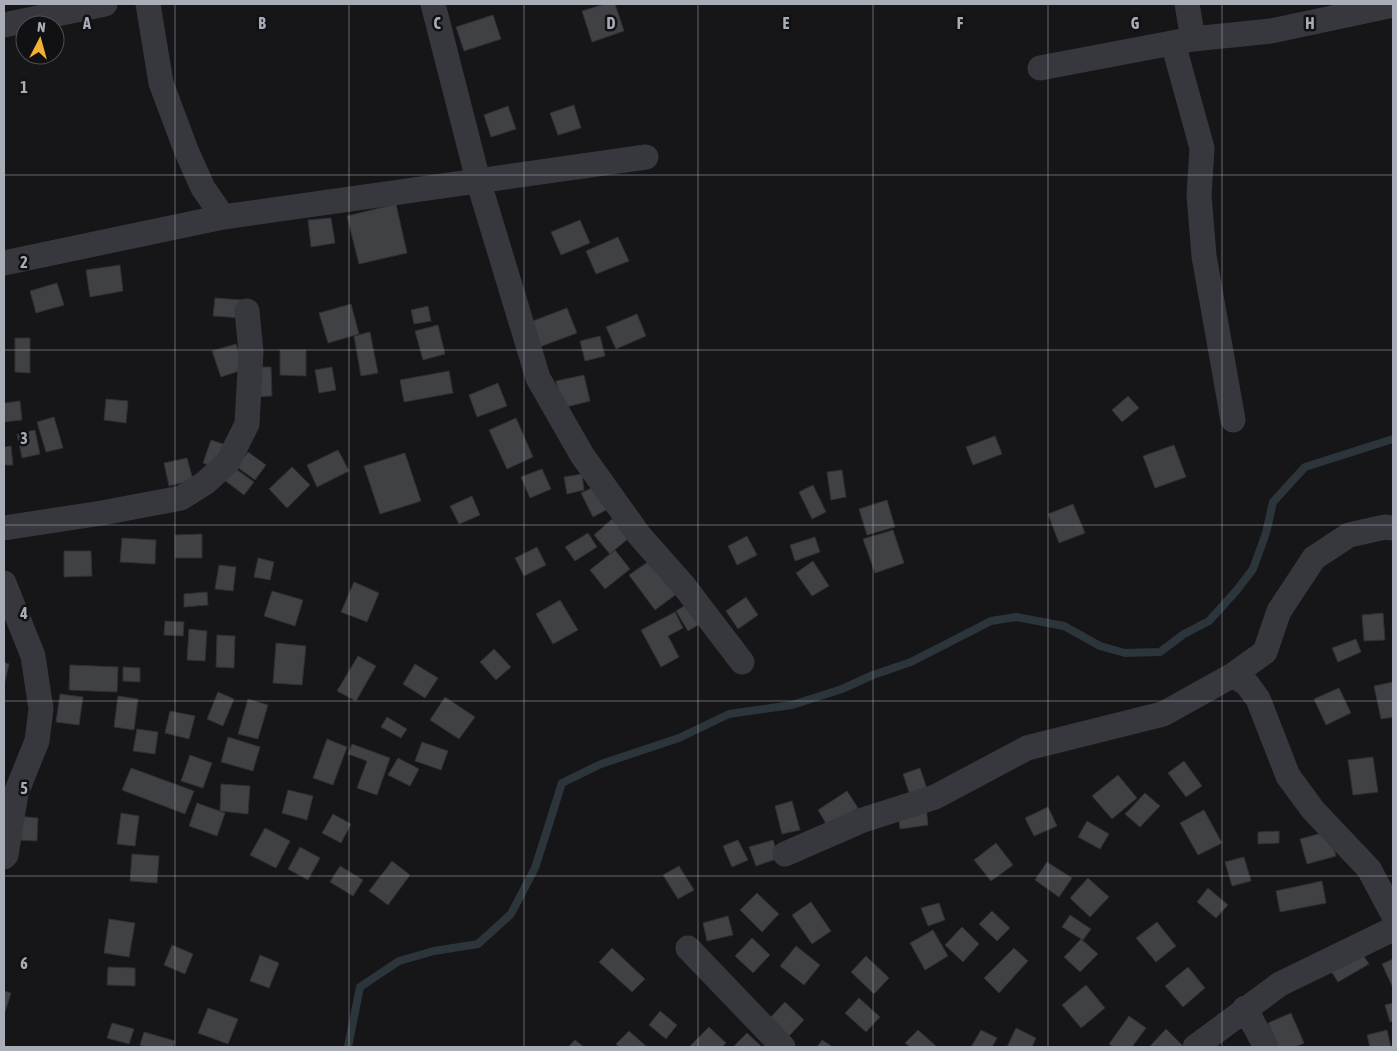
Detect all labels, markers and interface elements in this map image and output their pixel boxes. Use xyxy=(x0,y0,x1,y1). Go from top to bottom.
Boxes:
text: A xyxy=(82,14,91,32)
text: B xyxy=(258,14,266,32)
text: C xyxy=(433,14,441,32)
text: D xyxy=(607,14,616,32)
text: E xyxy=(783,14,790,32)
text: F xyxy=(957,14,964,32)
text: G xyxy=(1131,14,1140,32)
text: H xyxy=(1305,14,1315,32)
north arrow xyxy=(15,15,65,65)
text: N xyxy=(36,19,46,35)
text: 1 xyxy=(20,78,28,96)
text: 2 xyxy=(20,253,28,271)
text: 3 xyxy=(20,429,28,447)
text: 4 xyxy=(19,604,28,622)
text: 5 xyxy=(20,779,28,797)
text: 6 xyxy=(20,954,28,972)

